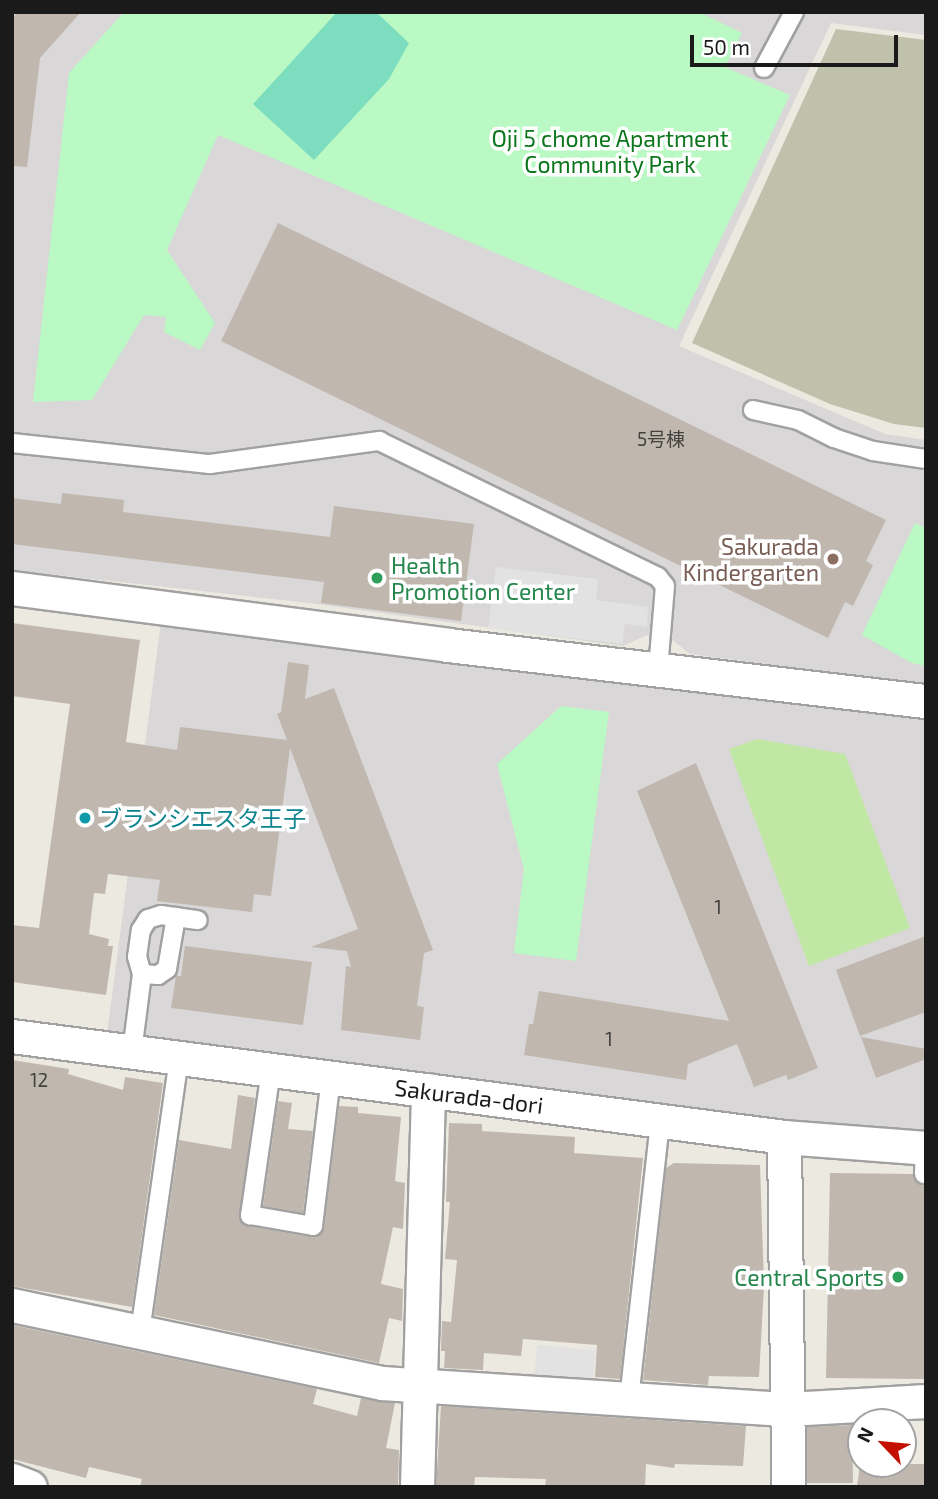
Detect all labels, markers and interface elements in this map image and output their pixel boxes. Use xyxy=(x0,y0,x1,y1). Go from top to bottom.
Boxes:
scale bar xyxy=(693,21,901,65)
text: 50 m xyxy=(703,34,750,59)
park label: Oji 5 chome Apartment Community Park xyxy=(491,124,729,178)
house number: 5号棟 xyxy=(637,428,685,450)
place label: Sakurada Kindergarten xyxy=(683,532,819,586)
place label: Health Promotion Center xyxy=(391,551,575,605)
marker: Sakurada Kindergarten xyxy=(825,551,841,567)
marker: Health Promotion Center xyxy=(369,570,385,586)
place label: ブランシエスタ王子 xyxy=(99,804,306,832)
marker: ブランシエスタ王子 xyxy=(77,810,93,826)
house number: 1 xyxy=(714,896,722,918)
house number: 1 xyxy=(605,1028,613,1050)
house number: 12 xyxy=(30,1069,48,1091)
street label: Sakurada-dori xyxy=(393,1073,545,1119)
place label: Central Sports xyxy=(734,1263,884,1291)
marker: Central Sports xyxy=(890,1269,906,1285)
north arrow xyxy=(847,1408,917,1478)
text: N xyxy=(851,1423,878,1446)

